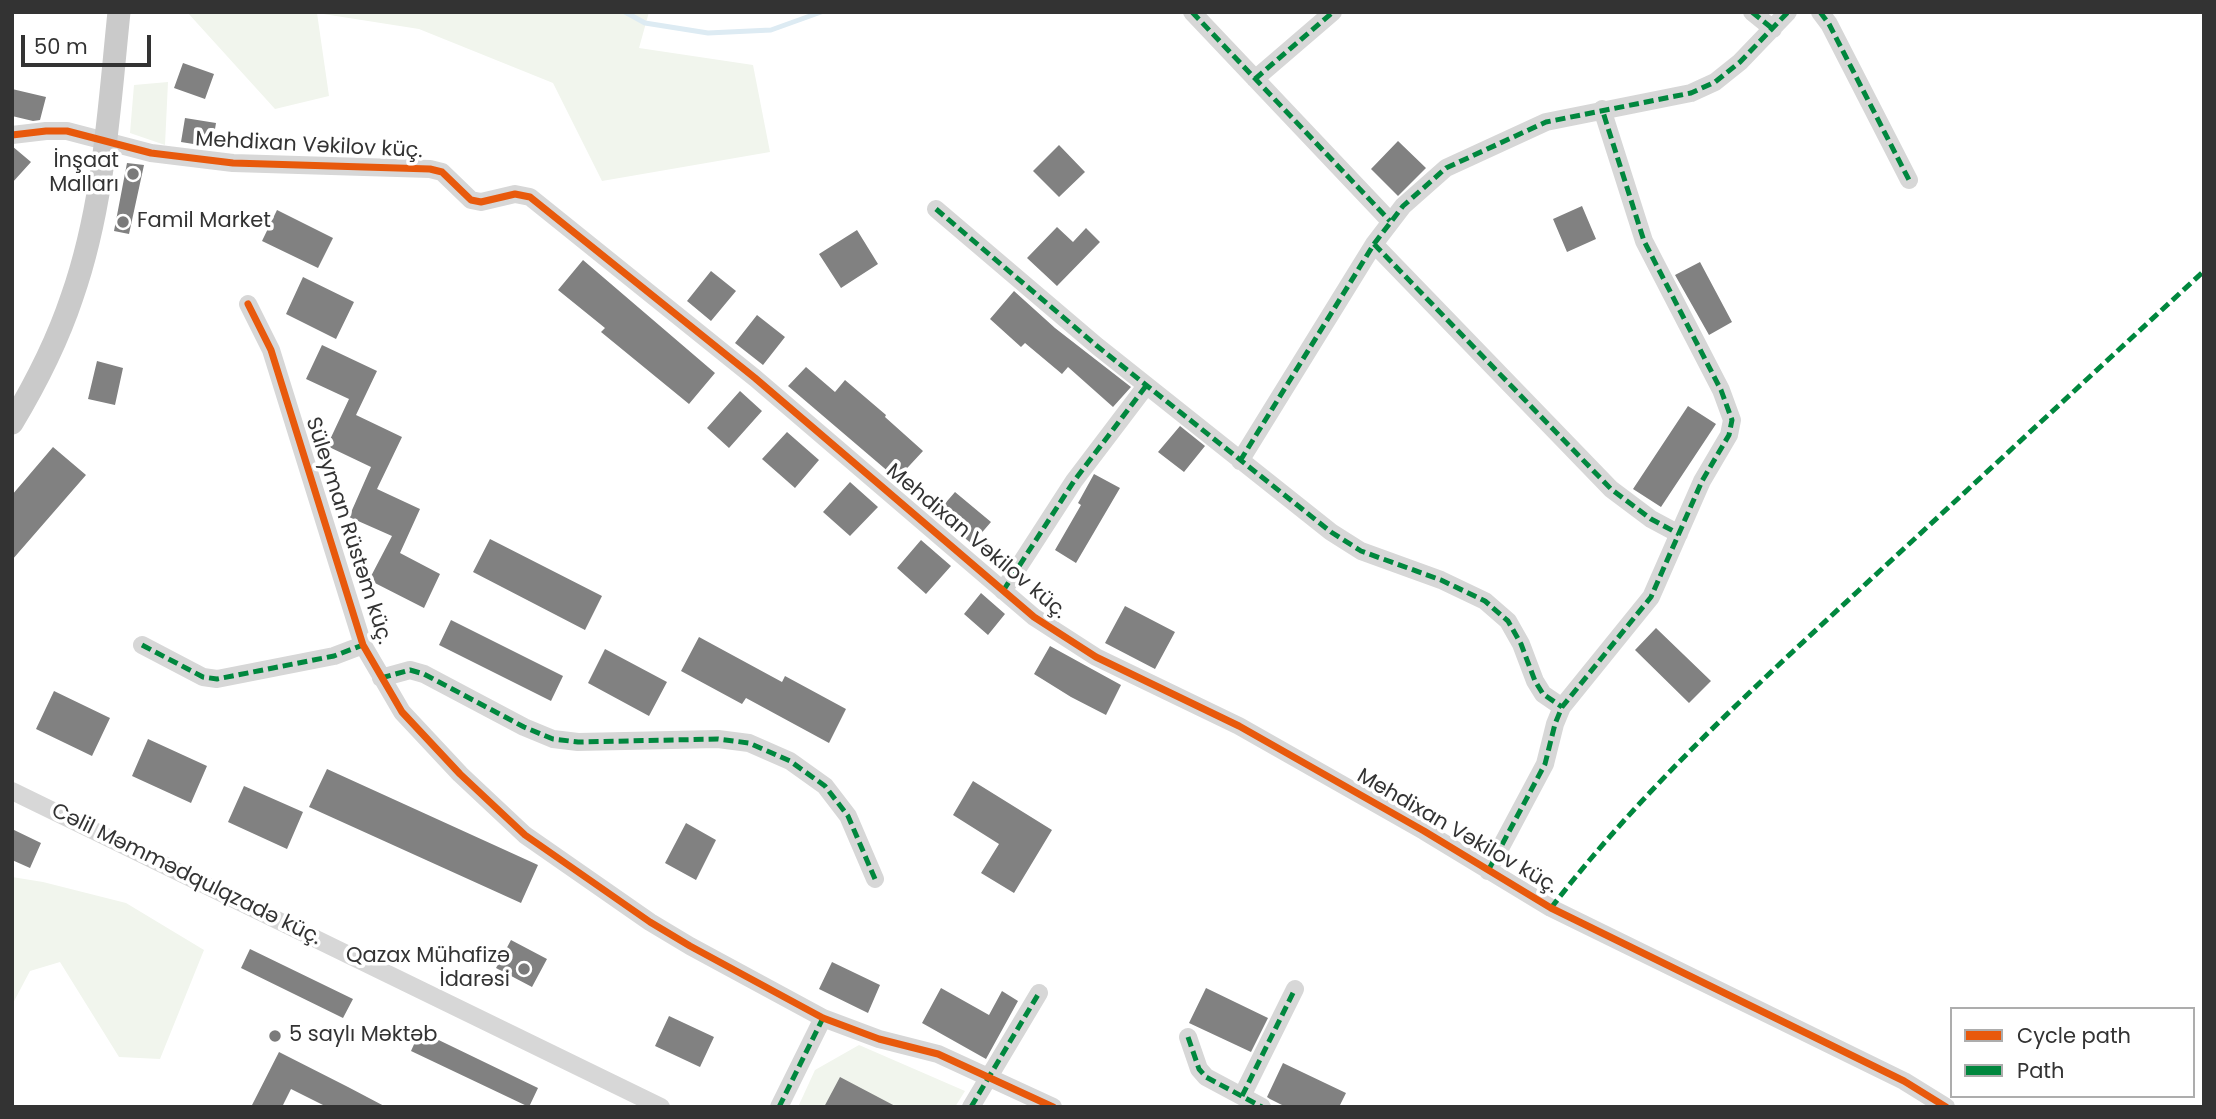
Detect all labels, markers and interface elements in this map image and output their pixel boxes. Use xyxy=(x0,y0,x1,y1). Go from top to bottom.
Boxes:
scale bar xyxy=(24,21,154,65)
text: 50 m xyxy=(34,32,88,61)
street label: Mehdixan Vəkilov küç. xyxy=(195,127,423,165)
place label: İnşaat Malları xyxy=(49,149,119,199)
marker: İnşaat Malları xyxy=(125,166,141,182)
place label: Famil Market xyxy=(137,209,271,235)
marker: Famil Market xyxy=(115,214,131,230)
street label: Süleyman Rüstəm küç. xyxy=(299,414,397,648)
street label: Mehdixan Vəkilov küç. xyxy=(881,459,1071,625)
street label: Mehdixan Vəkilov küç. xyxy=(1352,764,1562,900)
street label: Cəlil Məmmədqulqzadə küç. xyxy=(47,799,325,951)
place label: Qazax Mühafizə İdarəsi xyxy=(346,944,510,994)
marker: Qazax Mühafizə İdarəsi xyxy=(516,961,532,977)
legend xyxy=(1950,1007,2195,1098)
text: Cycle path xyxy=(2017,1021,2131,1050)
place label: 5 saylı Məktəb xyxy=(289,1023,437,1049)
marker: 5 saylı Məktəb xyxy=(267,1028,283,1044)
text: Path xyxy=(2017,1056,2064,1085)

